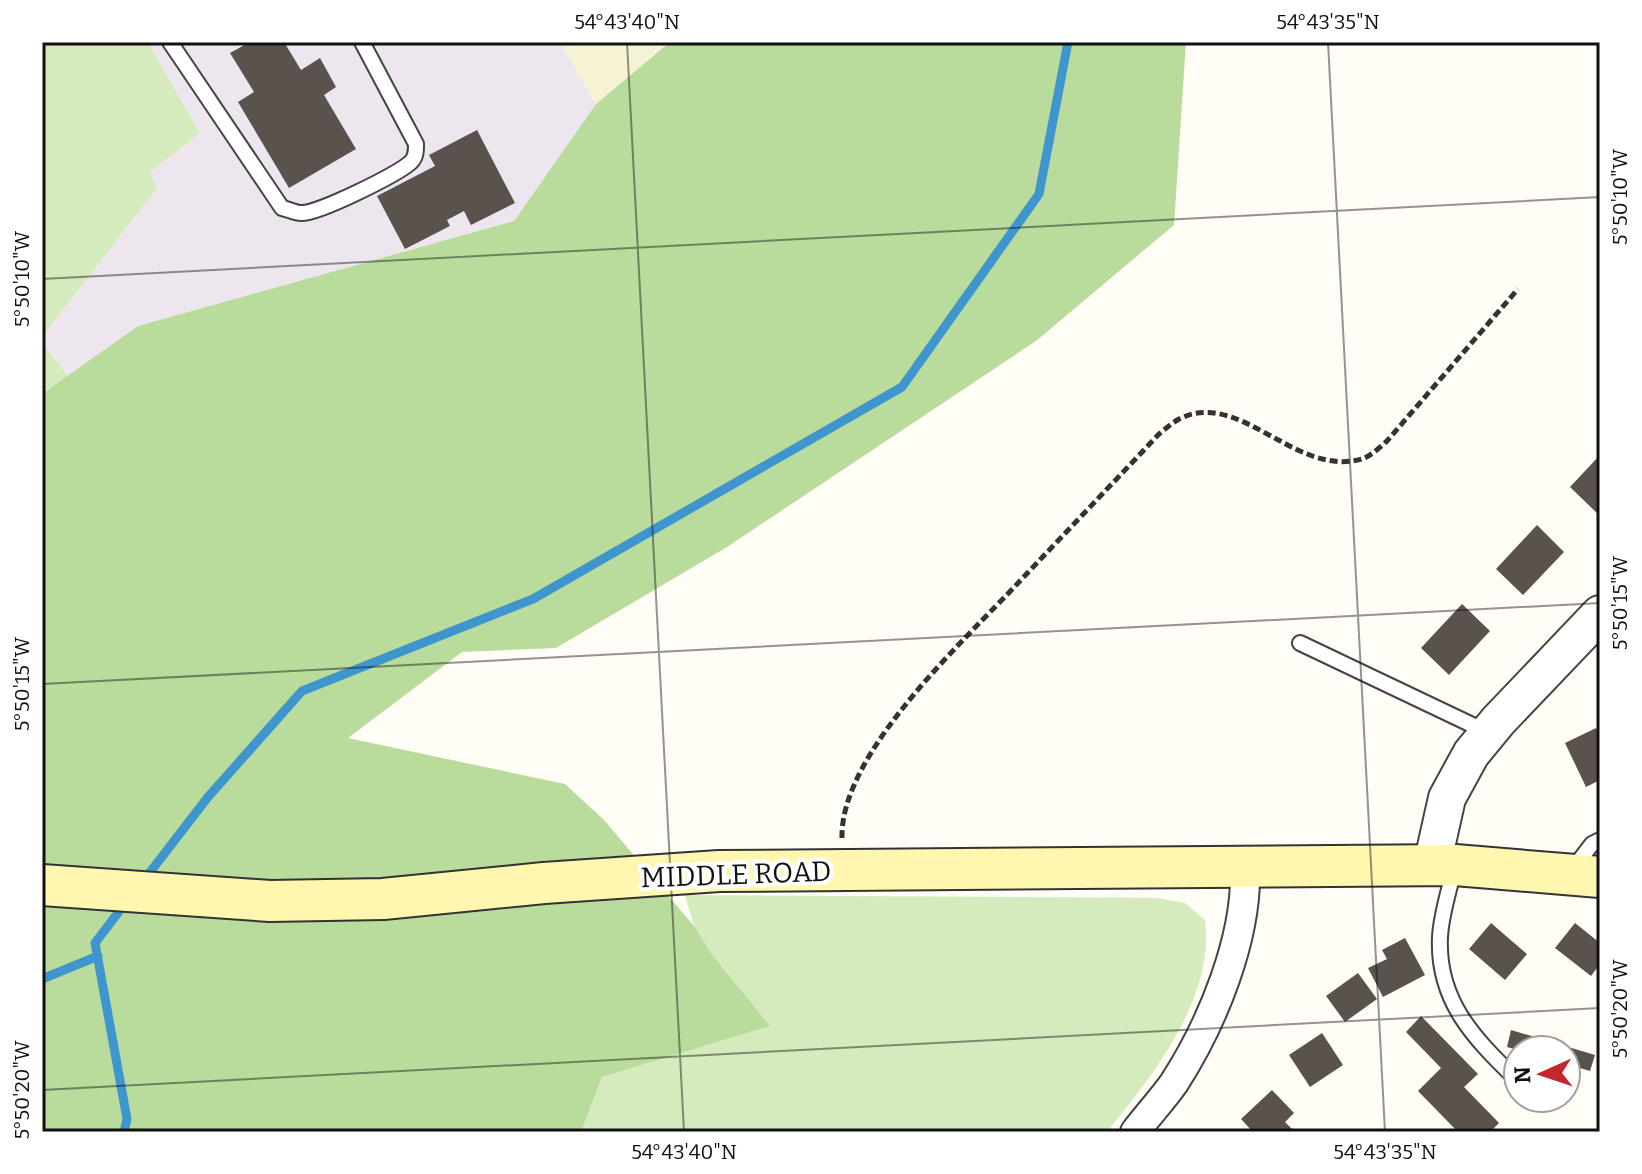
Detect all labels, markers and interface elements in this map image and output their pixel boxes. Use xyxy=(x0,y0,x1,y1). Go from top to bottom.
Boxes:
text: 54°43'40"N xyxy=(574,10,680,34)
text: 54°43'35"N xyxy=(1276,10,1380,34)
text: 5°50'10"W xyxy=(1608,148,1632,245)
text: 5°50'10"W xyxy=(10,230,34,327)
text: 5°50'15"W xyxy=(1608,555,1632,650)
text: 5°50'15"W xyxy=(10,636,34,731)
street label: MIDDLE ROAD xyxy=(640,855,832,894)
text: 5°50'20"W xyxy=(1608,959,1632,1059)
north arrow xyxy=(1502,1034,1582,1114)
text: 5°50'20"W xyxy=(10,1040,34,1140)
text: N xyxy=(1509,1066,1536,1084)
text: 54°43'40"N xyxy=(631,1140,737,1164)
text: 54°43'35"N xyxy=(1333,1140,1437,1164)

